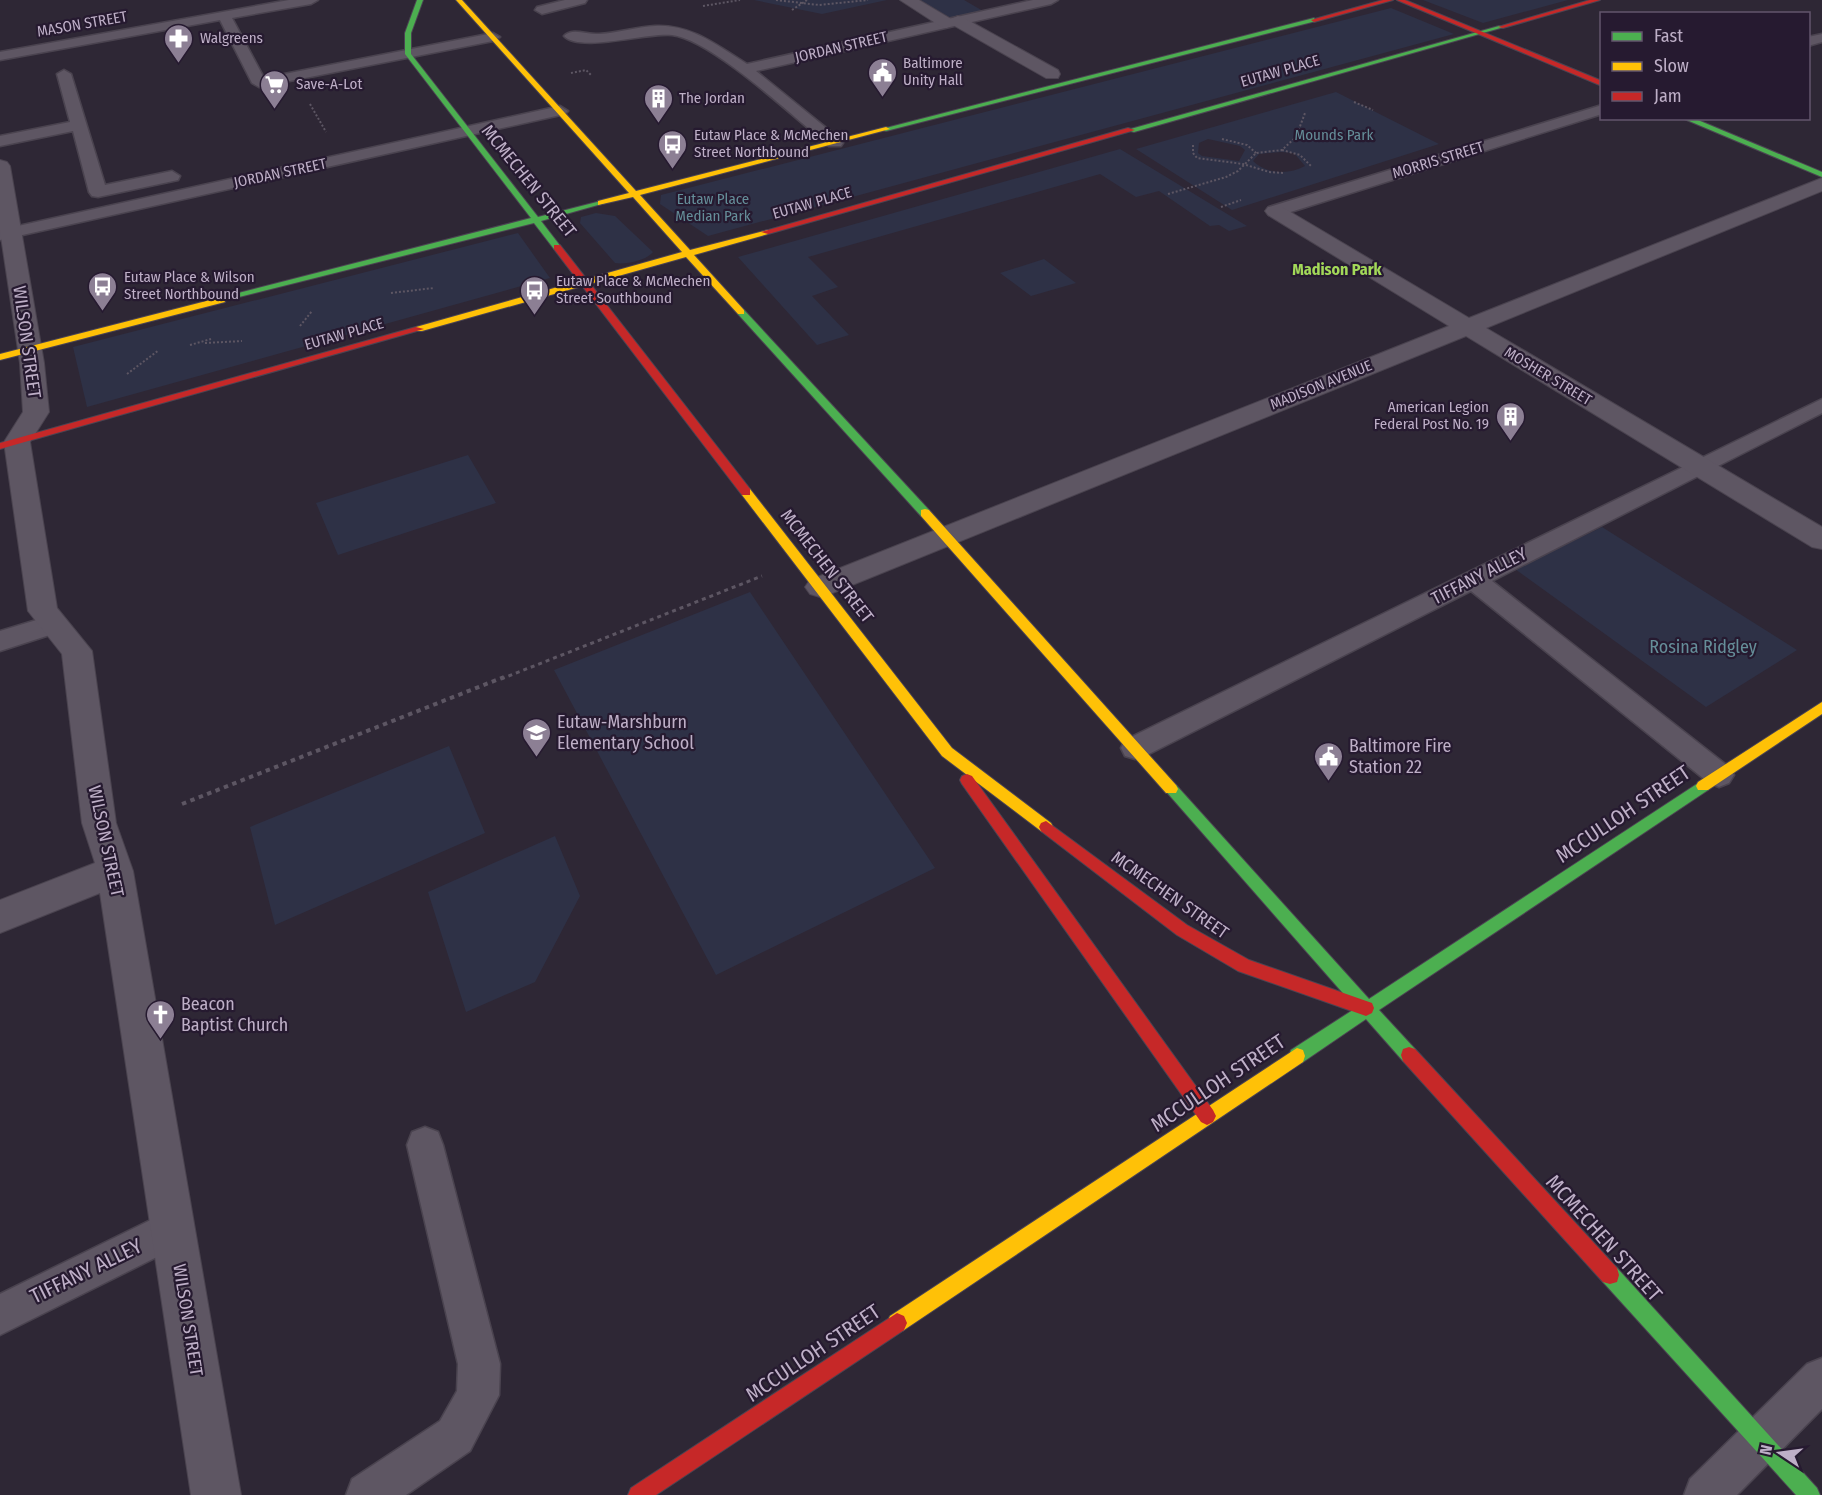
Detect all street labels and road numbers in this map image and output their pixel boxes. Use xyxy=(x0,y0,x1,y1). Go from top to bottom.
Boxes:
street label: MASON STREET xyxy=(35,7,129,41)
street label: JORDAN STREET xyxy=(793,28,889,66)
street label: EUTAW PLACE xyxy=(1238,51,1322,91)
street label: MCMECHEN STREET xyxy=(477,120,581,242)
street label: MORRIS STREET xyxy=(1390,138,1486,182)
street label: JORDAN STREET xyxy=(232,154,328,192)
street label: EUTAW PLACE xyxy=(770,183,854,223)
street label: WILSON STREET xyxy=(8,284,46,400)
street label: EUTAW PLACE xyxy=(302,314,386,354)
street label: MOSHER STREET xyxy=(1501,343,1595,409)
street label: MADISON AVENUE xyxy=(1268,356,1374,414)
street label: MCMECHEN STREET xyxy=(776,505,879,628)
street label: TIFFANY ALLEY xyxy=(1428,543,1530,609)
street label: MCCULLOH STREET xyxy=(1551,759,1696,869)
street label: WILSON STREET xyxy=(83,783,129,899)
street label: MCMECHEN STREET xyxy=(1107,846,1233,944)
street label: MCCULLOH STREET xyxy=(1146,1028,1291,1138)
street label: MCMECHEN STREET xyxy=(1540,1169,1668,1307)
street label: TIFFANY ALLEY xyxy=(26,1232,147,1309)
street label: WILSON STREET xyxy=(168,1262,208,1378)
street label: MCCULLOH STREET xyxy=(741,1298,886,1408)

